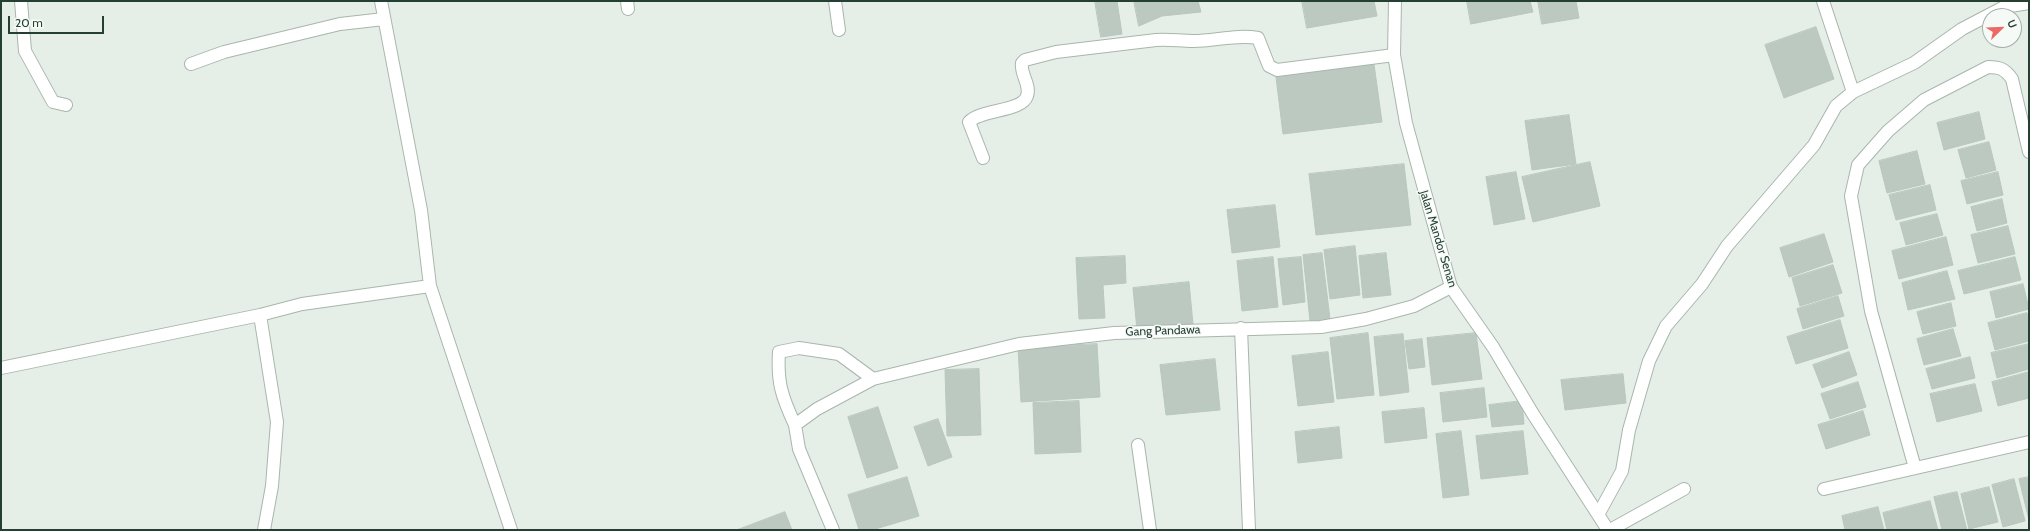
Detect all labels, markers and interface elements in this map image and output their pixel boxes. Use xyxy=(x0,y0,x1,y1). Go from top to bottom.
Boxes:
scale bar xyxy=(10,8,106,34)
north arrow xyxy=(1982,8,2022,48)
text: 20 m xyxy=(15,15,43,30)
text: U xyxy=(2004,17,2020,30)
street label: Jalan Mandor Senan xyxy=(1416,189,1460,289)
street label: Gang Pandawa xyxy=(1125,322,1201,340)

